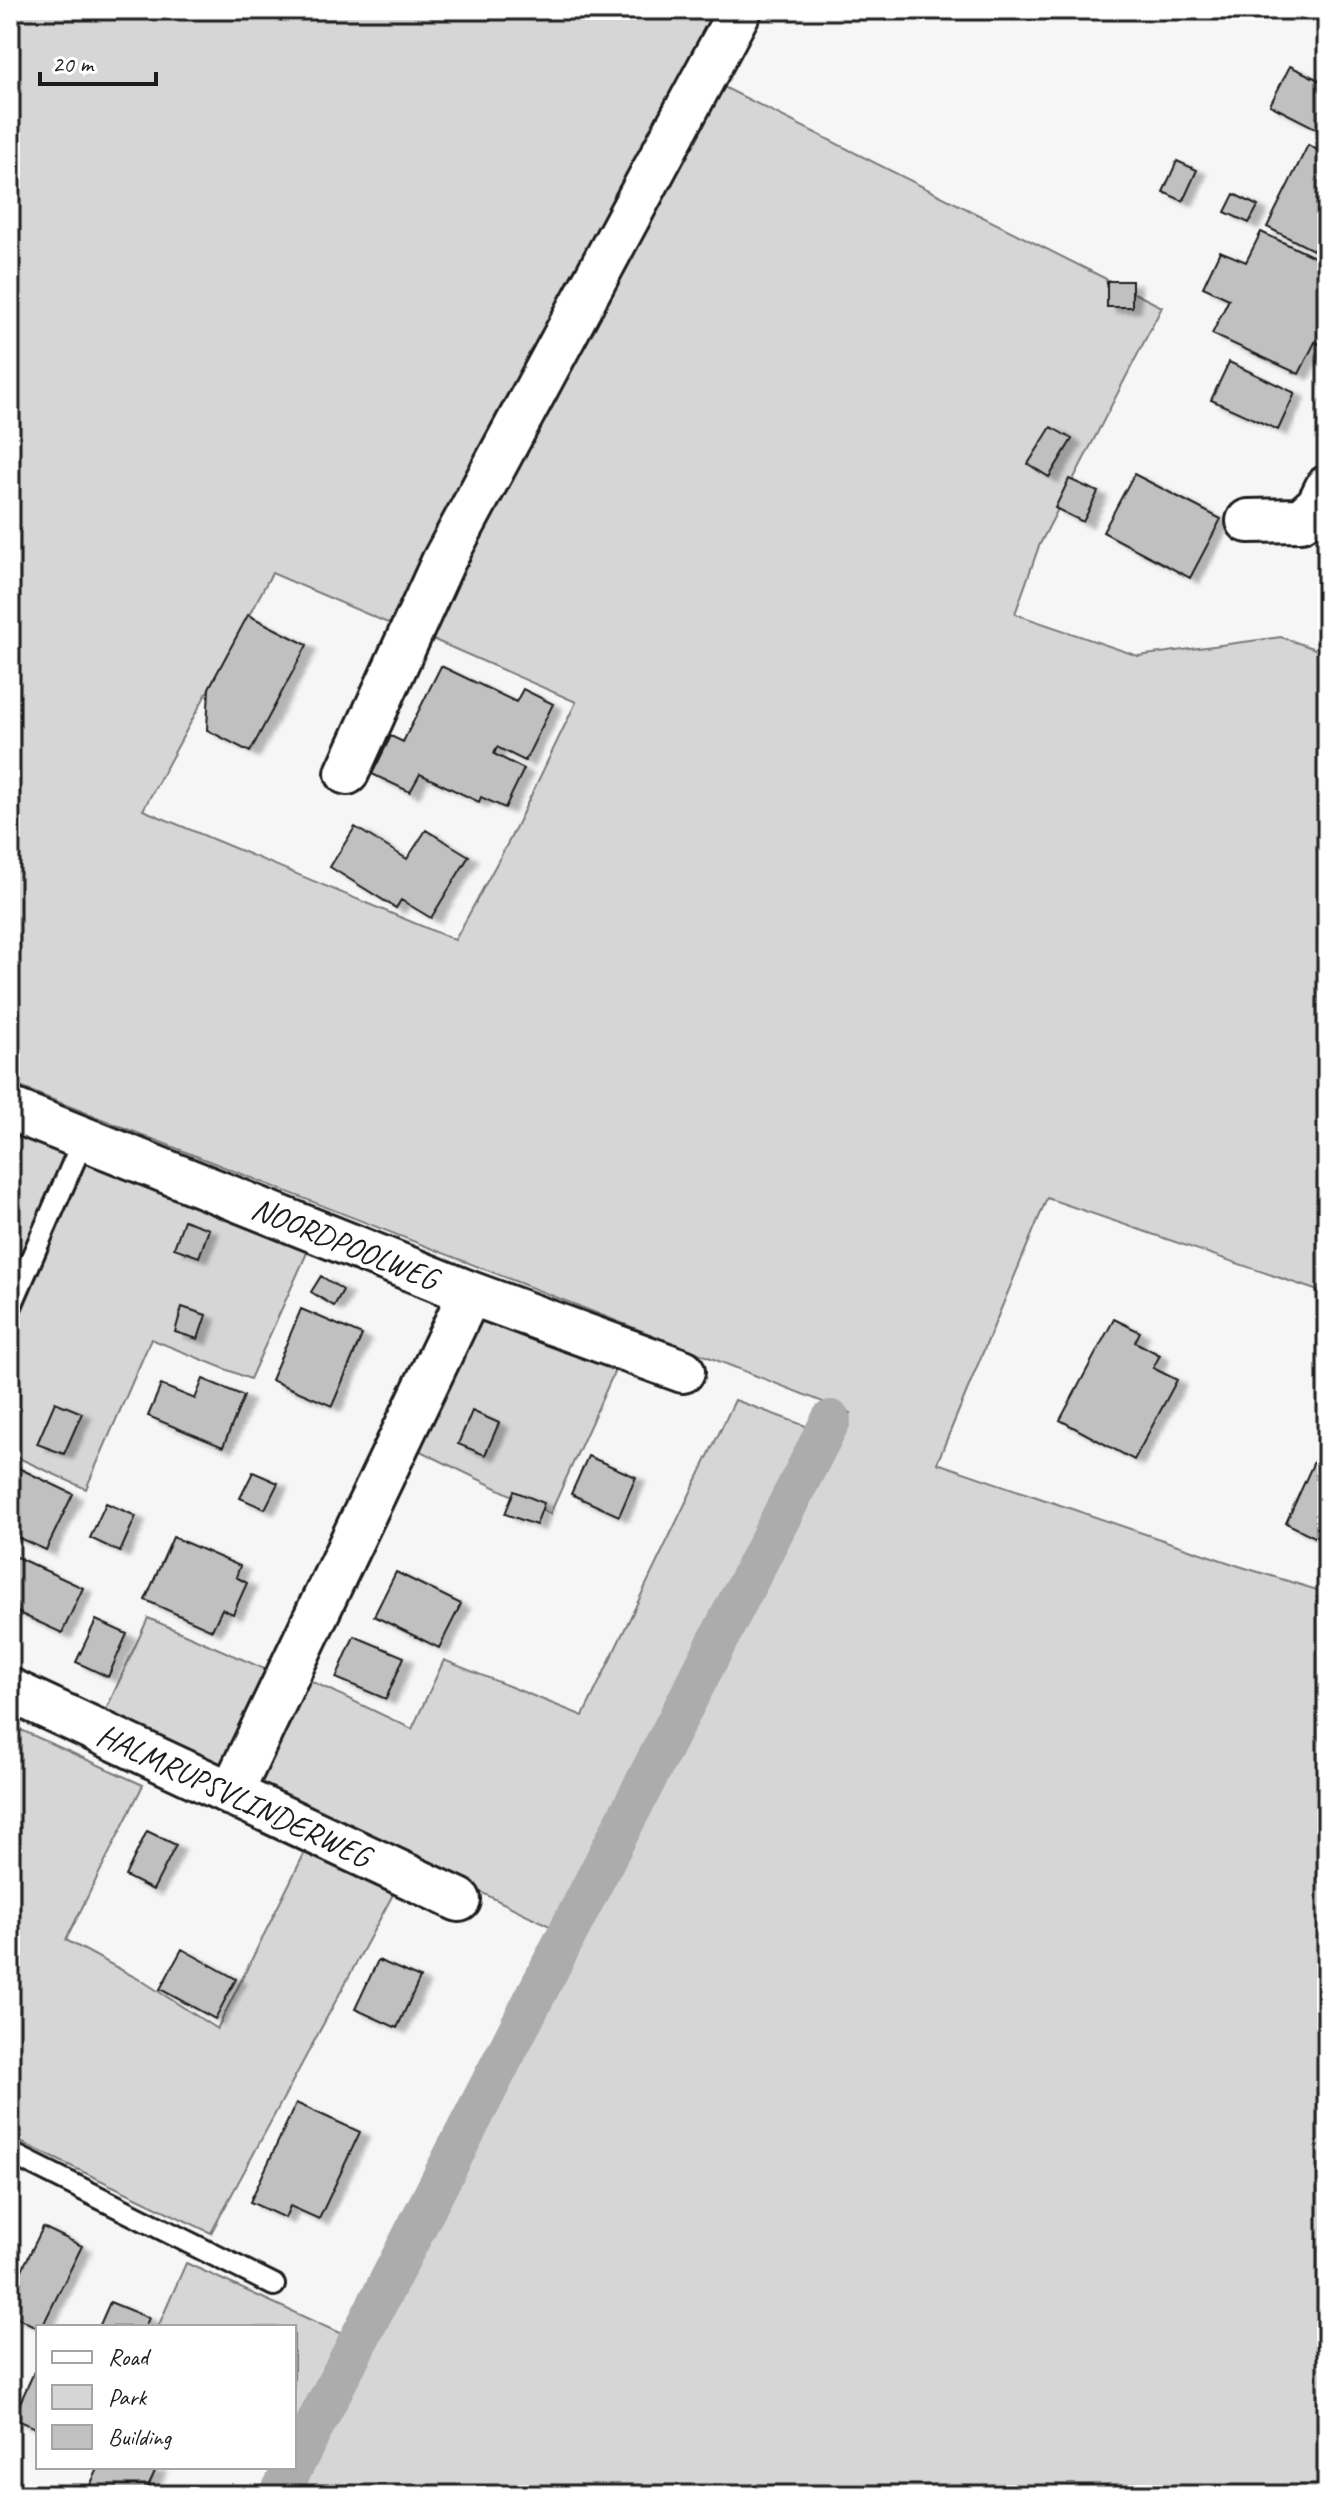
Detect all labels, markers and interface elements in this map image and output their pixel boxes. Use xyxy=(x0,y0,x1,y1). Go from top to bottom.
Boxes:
scale bar xyxy=(40,36,156,86)
text: 20 m xyxy=(52,49,95,79)
street label: NOORDPOOLWEG xyxy=(246,1188,447,1301)
street label: HALMRUPSVLINDERWEG xyxy=(91,1714,380,1878)
legend xyxy=(36,2325,296,2469)
text: Road xyxy=(108,2342,152,2372)
text: Park xyxy=(108,2382,148,2412)
text: Building xyxy=(108,2422,173,2452)

